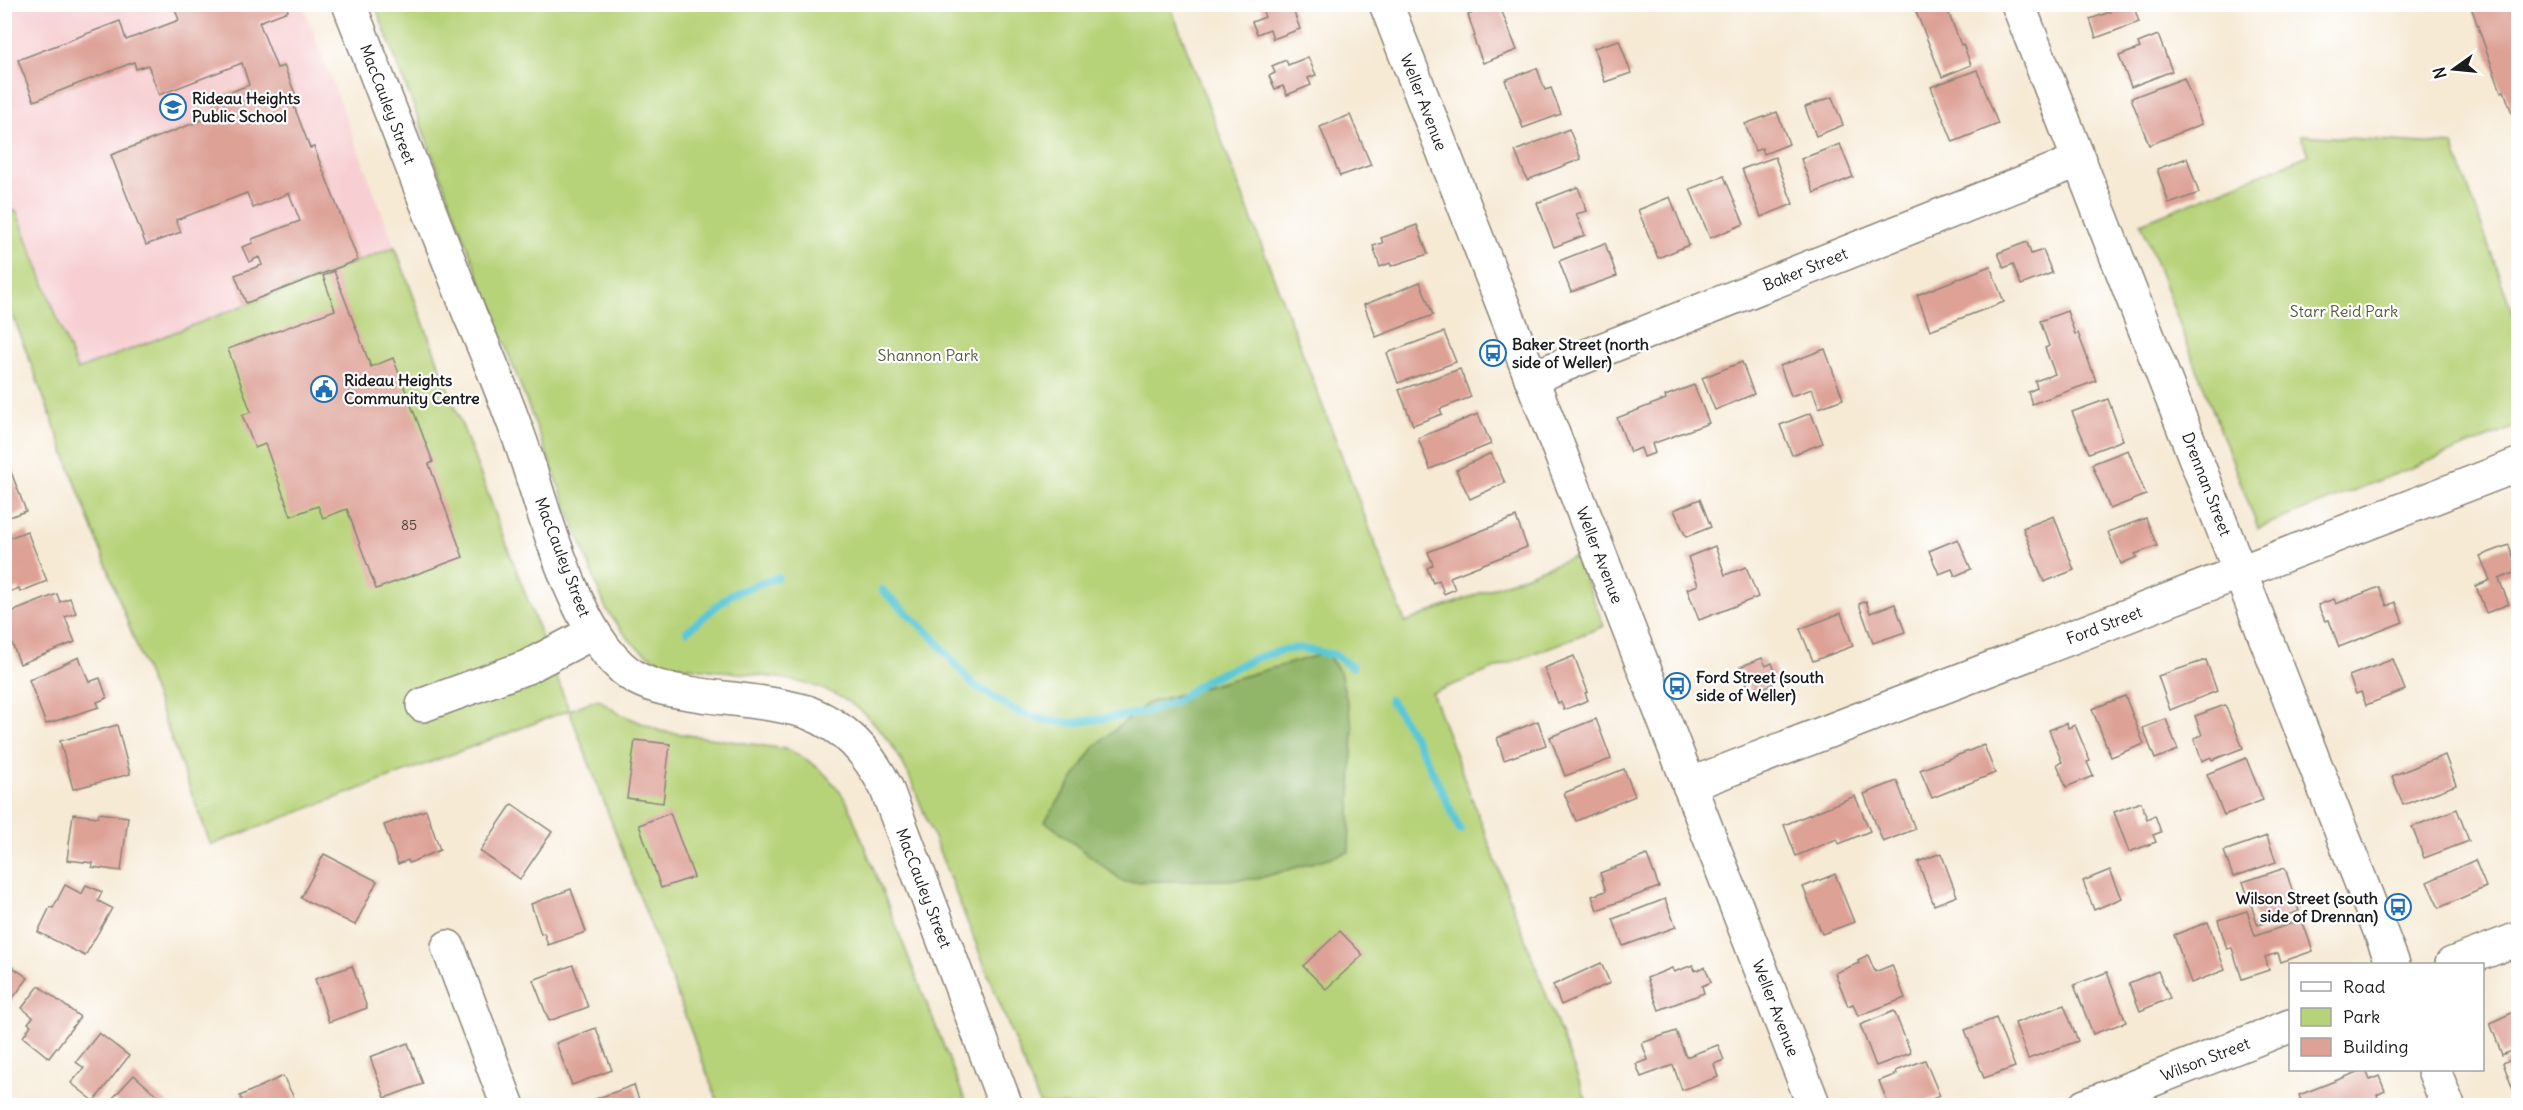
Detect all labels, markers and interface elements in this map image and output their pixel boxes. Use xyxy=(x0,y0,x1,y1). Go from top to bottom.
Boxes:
north arrow xyxy=(2424,39,2484,99)
street label: MacCauley Street xyxy=(356,41,420,167)
street label: Weller Avenue xyxy=(1396,51,1452,153)
text: N xyxy=(2428,65,2451,81)
place label: Rideau Heights Public School xyxy=(192,88,300,126)
school or university icon: Rideau Heights Public School xyxy=(158,92,188,122)
street label: Baker Street xyxy=(1760,243,1851,295)
park label: Starr Reid Park xyxy=(2290,301,2398,321)
place label: Baker Street (north side of Weller) xyxy=(1512,334,1649,373)
bus stop icon: Baker Street (north side of Weller) xyxy=(1478,338,1508,368)
park label: Shannon Park xyxy=(878,345,978,365)
place label: Rideau Heights Community Centre xyxy=(344,370,480,409)
public building icon: Rideau Heights Community Centre xyxy=(309,374,339,404)
street label: Drennan Street xyxy=(2178,429,2236,539)
street label: MacCauley Street xyxy=(531,494,595,620)
street label: Weller Avenue xyxy=(1572,504,1628,606)
house number: 85 xyxy=(401,516,417,534)
street label: Ford Street xyxy=(2063,601,2145,649)
place label: Ford Street (south side of Weller) xyxy=(1696,667,1824,706)
bus stop icon: Ford Street (south side of Weller) xyxy=(1662,671,1692,701)
street label: MacCauley Street xyxy=(892,825,956,951)
place label: Wilson Street (south side of Drennan) xyxy=(2236,888,2378,927)
bus stop icon: Wilson Street (south side of Drennan) xyxy=(2383,892,2413,922)
street label: Weller Avenue xyxy=(1748,957,1804,1059)
legend xyxy=(2289,963,2484,1071)
text: Road xyxy=(2343,975,2386,998)
text: Park xyxy=(2343,1005,2380,1028)
street label: Wilson Street xyxy=(2158,1033,2253,1085)
text: Building xyxy=(2343,1035,2408,1058)

